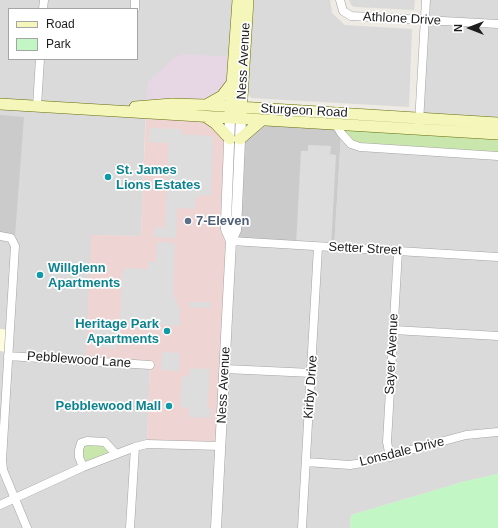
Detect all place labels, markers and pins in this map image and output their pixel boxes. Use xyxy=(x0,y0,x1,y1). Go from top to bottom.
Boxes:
place label: St. James Lions Estates xyxy=(116,162,201,193)
marker: St. James Lions Estates xyxy=(103,172,113,182)
place label: 7-Eleven xyxy=(196,213,249,229)
marker: 7-Eleven xyxy=(183,216,193,226)
place label: Willglenn Apartments xyxy=(48,260,120,291)
marker: Willglenn Apartments xyxy=(35,270,45,280)
place label: Heritage Park Apartments xyxy=(75,316,159,347)
marker: Heritage Park Apartments xyxy=(162,326,172,336)
place label: Pebblewood Mall xyxy=(56,398,161,414)
marker: Pebblewood Mall xyxy=(164,401,174,411)

